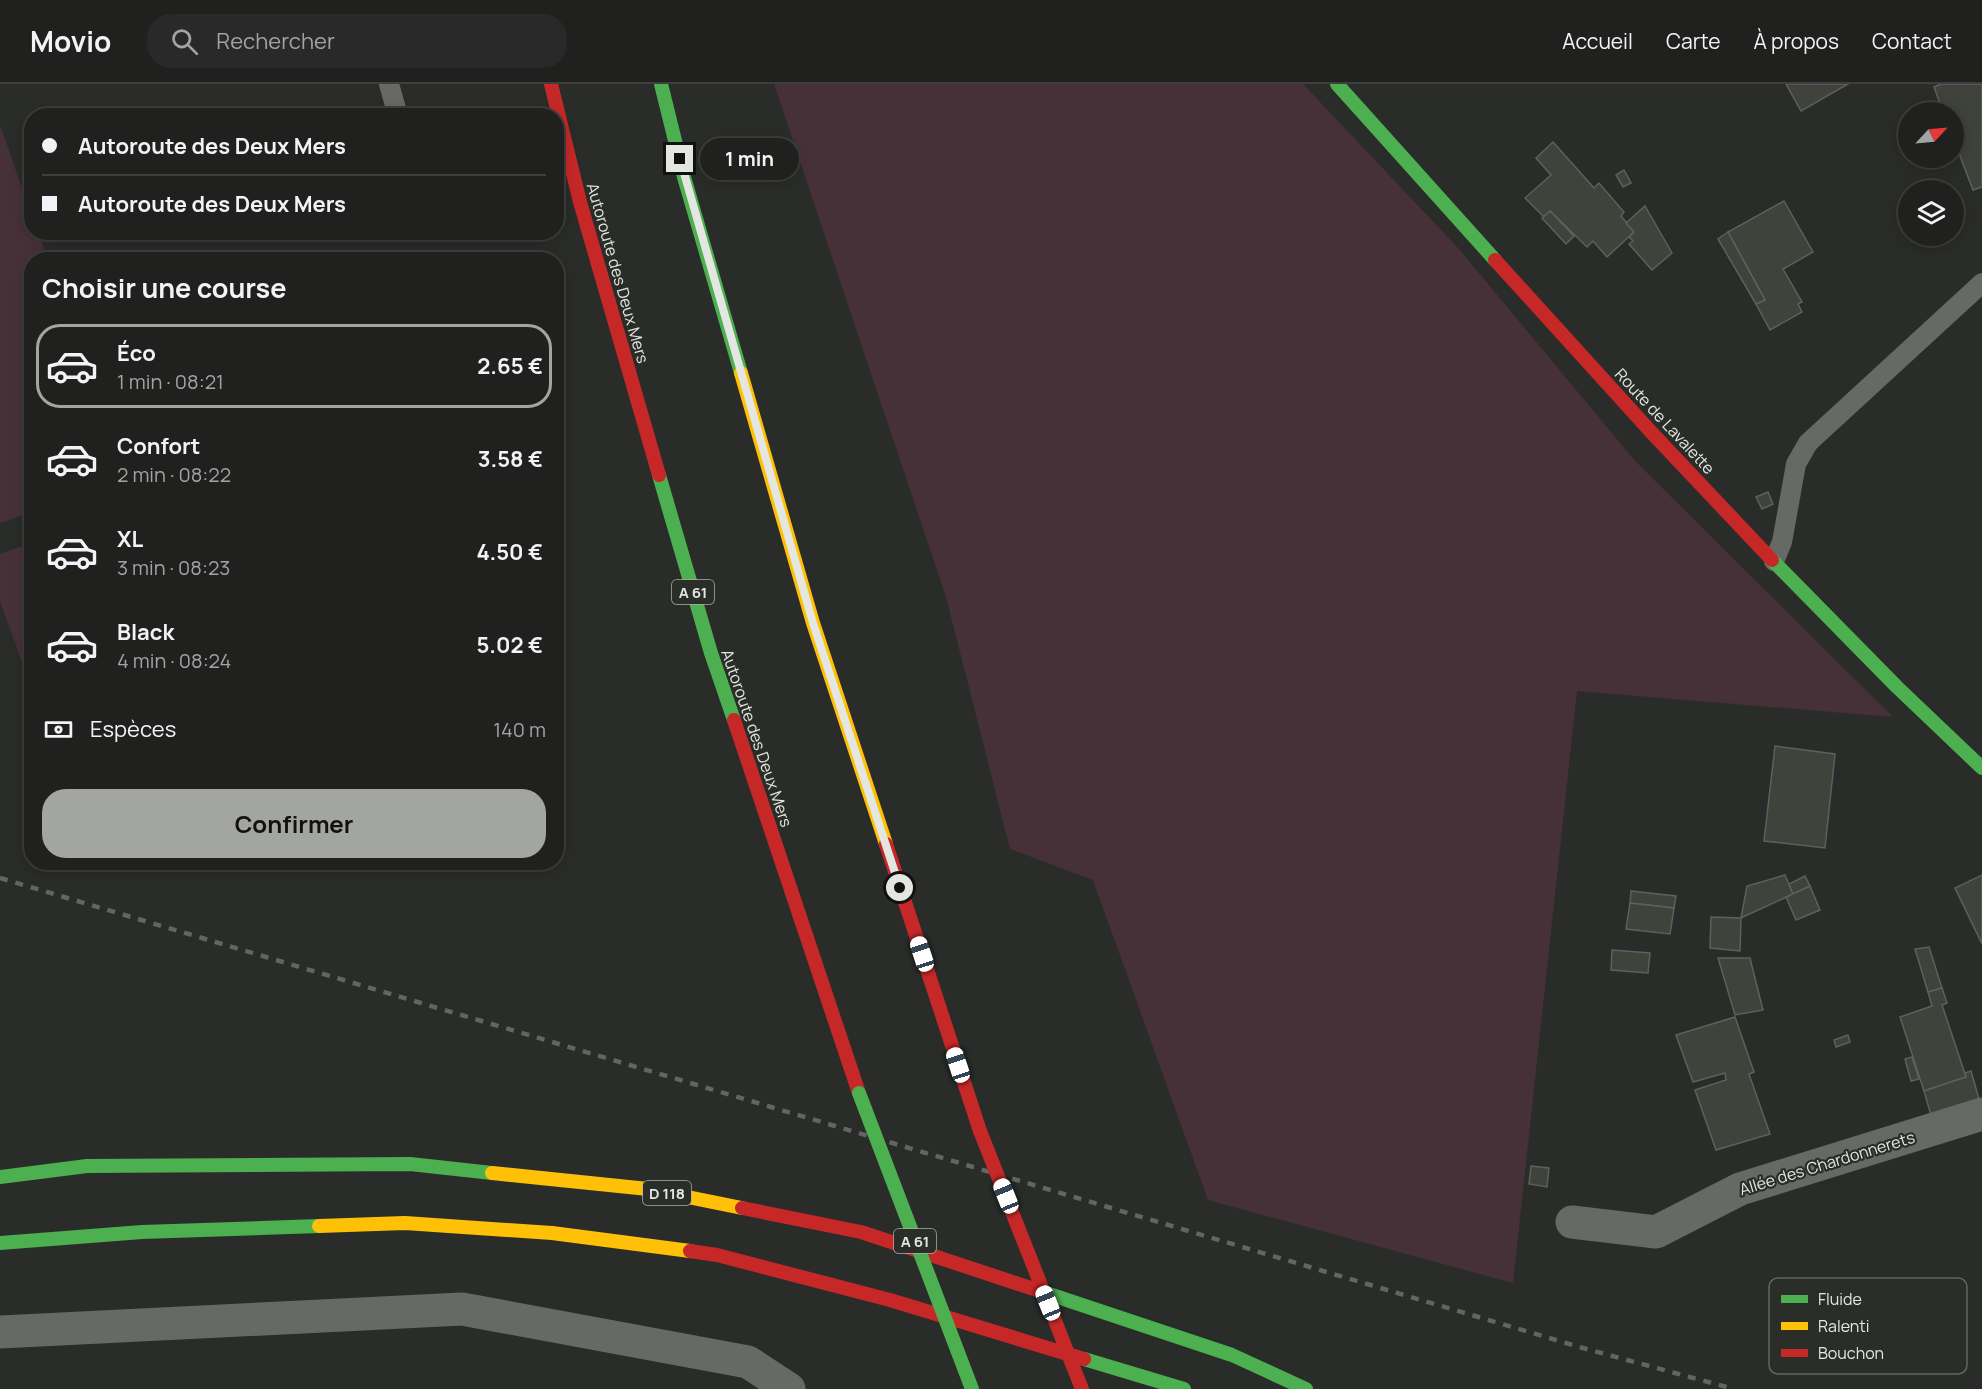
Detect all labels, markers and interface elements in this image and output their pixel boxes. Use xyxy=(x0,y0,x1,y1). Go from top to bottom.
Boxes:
search box xyxy=(147,14,567,68)
text: Movio xyxy=(30,22,111,60)
icon: search xyxy=(168,25,201,58)
text: Rechercher xyxy=(216,26,335,56)
text: Accueil xyxy=(1562,27,1633,55)
text: Carte xyxy=(1666,27,1720,55)
text: À propos xyxy=(1753,27,1839,55)
text: Contact xyxy=(1872,27,1952,55)
north arrow xyxy=(1898,102,1964,168)
map controls xyxy=(1898,102,1964,246)
text: Autoroute des Deux Mers xyxy=(78,131,346,161)
callout: 1 min xyxy=(701,138,800,180)
route end xyxy=(666,145,693,172)
text: 1 min xyxy=(725,145,774,172)
street label: Autoroute des Deux Mers xyxy=(582,180,654,366)
button: layers xyxy=(1898,180,1964,246)
text: Autoroute des Deux Mers xyxy=(78,189,346,219)
text: Choisir une course xyxy=(42,269,286,306)
text: Éco xyxy=(117,338,156,368)
icon: car xyxy=(45,339,99,393)
text: 2.65 € xyxy=(477,351,543,381)
street label: Route de Lavalette xyxy=(1610,363,1720,479)
text: 1 min · 08:21 xyxy=(117,368,224,395)
text: Confort xyxy=(117,431,200,461)
icon: car xyxy=(45,432,99,486)
text: 3.58 € xyxy=(478,444,543,474)
text: 2 min · 08:22 xyxy=(117,461,231,488)
text: XL xyxy=(117,524,143,554)
icon: car xyxy=(45,525,99,579)
text: 4.50 € xyxy=(477,537,543,567)
text: 3 min · 08:23 xyxy=(117,554,230,581)
road number: A 61 xyxy=(672,580,714,604)
text: Black xyxy=(117,617,174,647)
icon: car xyxy=(45,618,99,672)
text: 5.02 € xyxy=(476,630,543,660)
street label: Autoroute des Deux Mers xyxy=(716,646,798,830)
text: 4 min · 08:24 xyxy=(117,647,231,674)
icon: cash xyxy=(42,713,75,746)
text: Espèces xyxy=(90,714,176,744)
text: 140 m xyxy=(493,716,546,743)
button: Confirmer xyxy=(42,789,546,858)
route start xyxy=(886,874,913,901)
car xyxy=(908,934,936,974)
car xyxy=(944,1045,972,1085)
street label: Allée des Chardonnerets xyxy=(1737,1126,1917,1200)
car xyxy=(991,1176,1021,1216)
road number: D 118 xyxy=(643,1181,691,1205)
road number: A 61 xyxy=(894,1229,936,1253)
legend xyxy=(1769,1278,1967,1374)
car xyxy=(1033,1283,1063,1323)
text: Fluide xyxy=(1818,1288,1862,1310)
text: Ralenti xyxy=(1818,1315,1869,1337)
text: Bouchon xyxy=(1818,1342,1884,1364)

